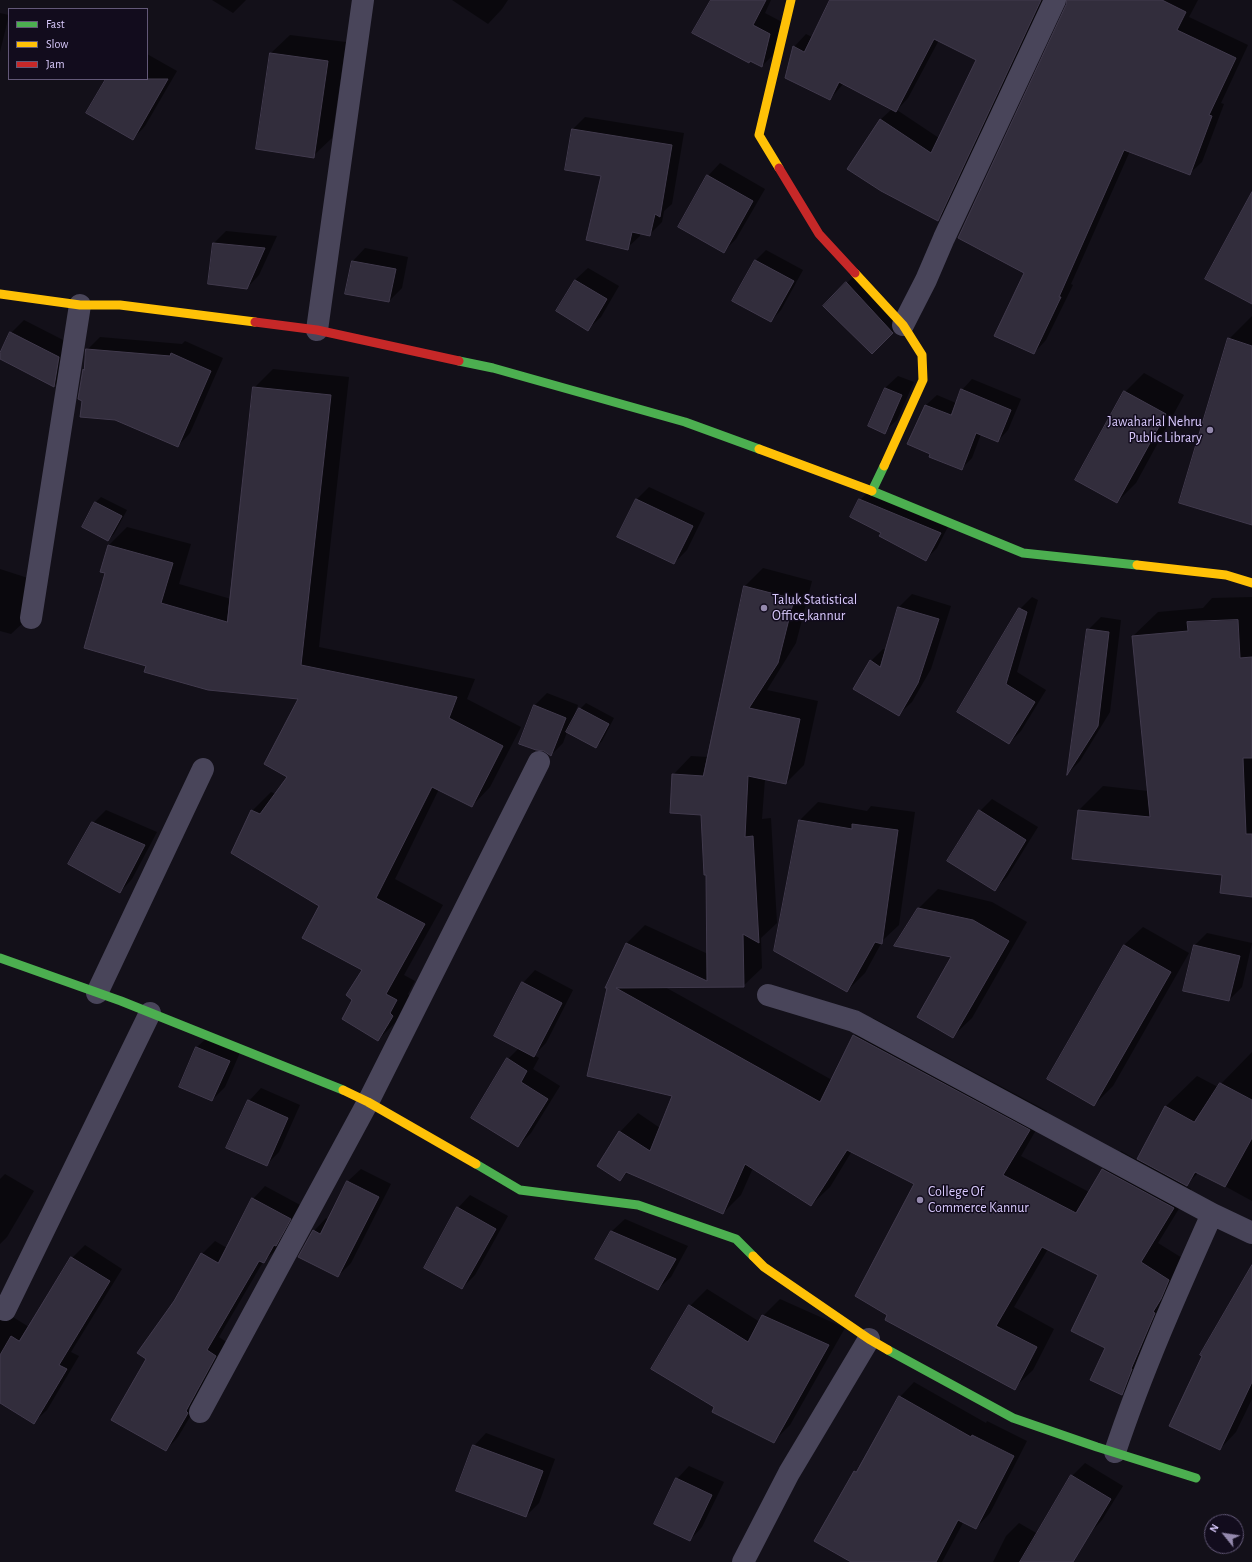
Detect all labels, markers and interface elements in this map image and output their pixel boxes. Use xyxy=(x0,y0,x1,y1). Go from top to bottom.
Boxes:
legend xyxy=(8,8,148,80)
text: Fast xyxy=(46,18,65,30)
text: Slow xyxy=(46,38,68,50)
text: Jam xyxy=(46,58,65,70)
place label: Jawaharlal Nehru Public Library xyxy=(1108,414,1202,446)
marker: Jawaharlal Nehru Public Library xyxy=(1205,425,1215,435)
place label: Taluk Statistical Office,kannur xyxy=(772,592,857,624)
marker: Taluk Statistical Office,kannur xyxy=(759,603,769,613)
place label: College Of Commerce Kannur xyxy=(928,1184,1029,1216)
marker: College Of Commerce Kannur xyxy=(915,1195,925,1205)
north arrow xyxy=(1204,1514,1244,1554)
text: N xyxy=(1207,1522,1221,1534)

